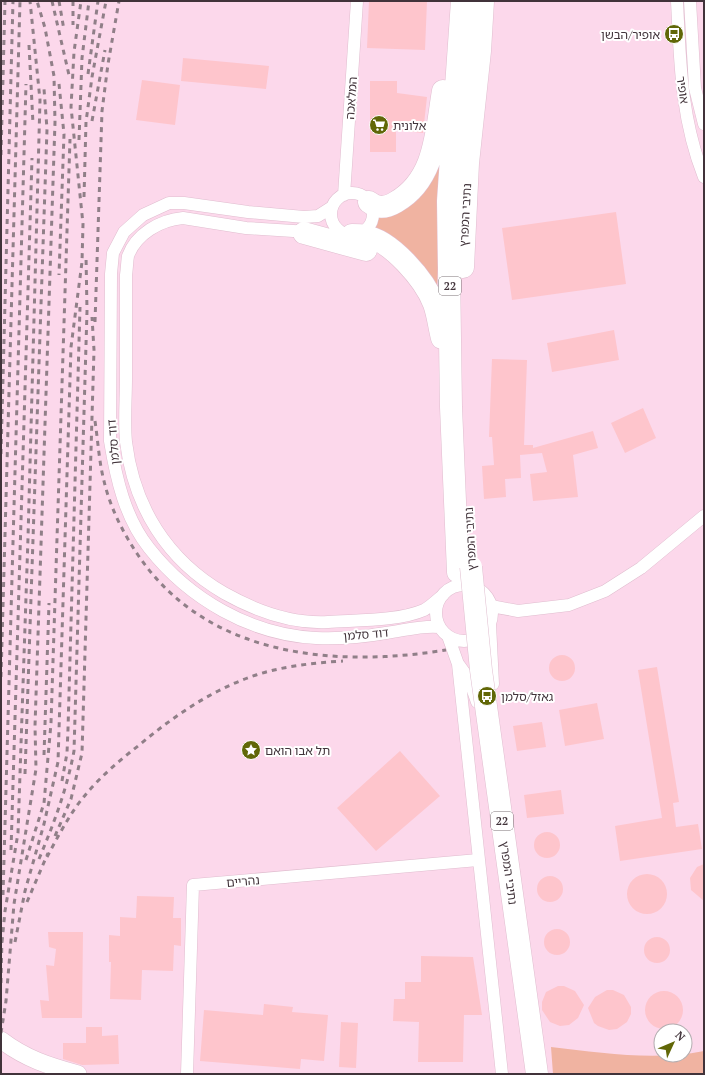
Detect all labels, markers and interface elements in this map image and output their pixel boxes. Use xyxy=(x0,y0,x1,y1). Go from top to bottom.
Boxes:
bus stop icon: אופיר/הבשן xyxy=(663,23,685,45)
place label: אופיר/הבשן xyxy=(601,27,660,42)
street label: אופיר xyxy=(674,75,692,105)
street label: המלאכה xyxy=(342,76,360,120)
supermarket icon: אלונית xyxy=(368,114,390,136)
place label: אלונית xyxy=(393,118,427,133)
street label: נתיבי המפרץ xyxy=(456,183,474,247)
road number: 22 xyxy=(439,277,461,295)
street label: דוד סלמן xyxy=(104,418,122,465)
street label: נתיבי המפרץ xyxy=(461,507,479,571)
street label: דוד סלמן xyxy=(343,625,390,643)
bus stop icon: גאזל/סלמן xyxy=(476,685,498,707)
place label: גאזל/סלמן xyxy=(501,689,554,704)
place icon: תל אבו הואם xyxy=(240,739,262,761)
place label: תל אבו הואם xyxy=(265,743,330,758)
road number: 22 xyxy=(491,812,513,830)
street label: נתיבי המפרץ xyxy=(497,840,521,906)
street label: נהריים xyxy=(226,872,260,890)
north arrow xyxy=(653,1023,693,1063)
text: N xyxy=(672,1028,689,1044)

